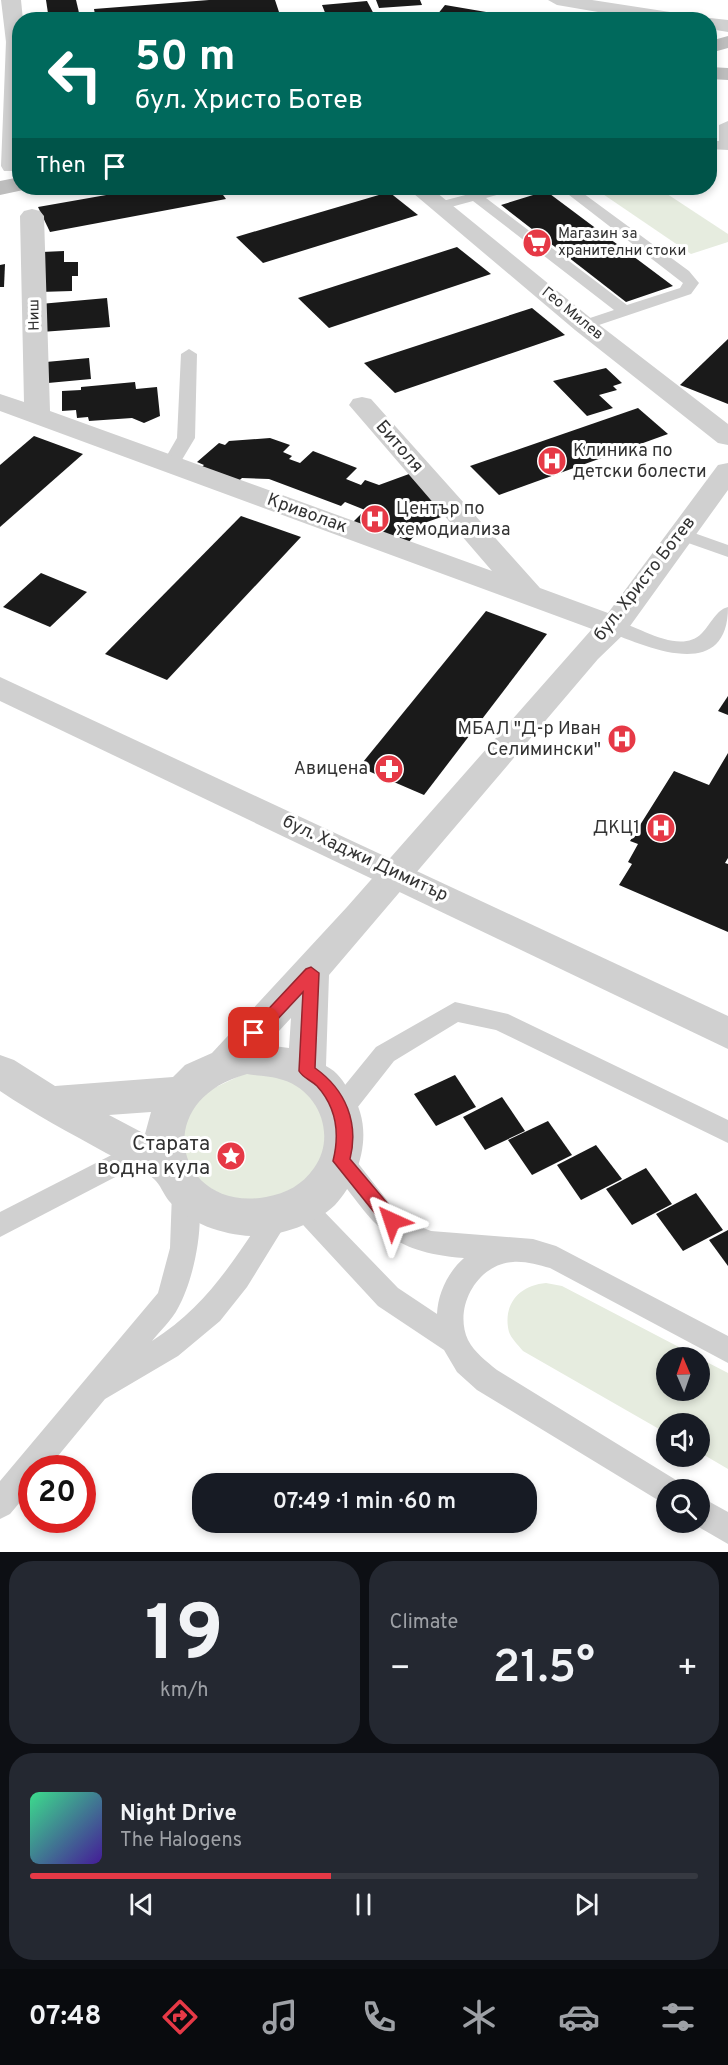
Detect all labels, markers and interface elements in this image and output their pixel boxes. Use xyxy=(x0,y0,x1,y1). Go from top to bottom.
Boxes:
text: 50 m xyxy=(135,32,236,85)
icon: left xyxy=(36,36,114,114)
text: бул. Христо Ботев xyxy=(135,84,363,118)
icon: arrive xyxy=(98,150,131,183)
text: Then xyxy=(36,153,86,180)
place label: Магазин за хранителни стоки xyxy=(558,225,686,261)
supermarket icon: Магазин за хранителни стоки xyxy=(521,227,553,259)
street label: Гео Милев xyxy=(537,283,607,345)
street label: Ниш xyxy=(25,299,45,331)
street label: Битоля xyxy=(370,416,428,478)
place label: Клиника по детски болести xyxy=(573,440,706,484)
hospital icon: Клиника по детски болести xyxy=(536,445,568,477)
street label: Криволак xyxy=(264,489,350,539)
place label: Център по хемодиализа xyxy=(396,498,510,542)
hospital icon: Център по хемодиализа xyxy=(359,503,391,535)
street label: бул. Христо Ботев xyxy=(589,512,701,646)
place label: МБАЛ "Д-р Иван Селимински" xyxy=(458,718,601,762)
hospital icon: МБАЛ "Д-р Иван Селимински" xyxy=(606,723,638,755)
pharmacy icon: Авицена xyxy=(373,753,405,785)
place label: Авицена xyxy=(294,758,368,781)
street label: бул. Хаджи Димитър xyxy=(278,810,452,908)
hospital icon: ДКЦ1 xyxy=(645,812,677,844)
place label: ДКЦ1 xyxy=(593,817,640,840)
pin xyxy=(228,1007,279,1058)
icon: arrive xyxy=(237,1016,270,1049)
place label: Старата водна кула xyxy=(97,1131,210,1182)
place icon: Старата водна кула xyxy=(215,1140,247,1172)
position arrow xyxy=(360,1189,424,1253)
north arrow xyxy=(656,1347,710,1401)
map controls xyxy=(656,1347,710,1533)
button: sound xyxy=(656,1413,710,1467)
speed limit sign: 20 xyxy=(18,1455,96,1533)
button: search xyxy=(656,1479,710,1533)
text: 07:49 · 1 min · 60 m xyxy=(273,1489,456,1516)
text: 19 xyxy=(145,1589,224,1688)
text: Climate xyxy=(390,1610,458,1636)
text: 21.5° xyxy=(493,1641,595,1698)
text: − xyxy=(390,1649,411,1691)
text: + xyxy=(677,1649,698,1691)
text: km/h xyxy=(160,1678,209,1704)
text: Night Drive xyxy=(120,1801,237,1828)
text: The Halogens xyxy=(120,1828,242,1854)
icon: previous xyxy=(125,1888,158,1921)
icon: pause xyxy=(347,1888,380,1921)
icon: next xyxy=(570,1888,603,1921)
icon: directions xyxy=(159,1996,201,2038)
icon: music xyxy=(259,1996,301,2038)
icon: phone xyxy=(358,1996,400,2038)
icon: climate xyxy=(458,1996,500,2038)
icon: car xyxy=(558,1996,600,2038)
icon: filters xyxy=(657,1996,699,2038)
text: 07:48 xyxy=(29,2000,101,2034)

